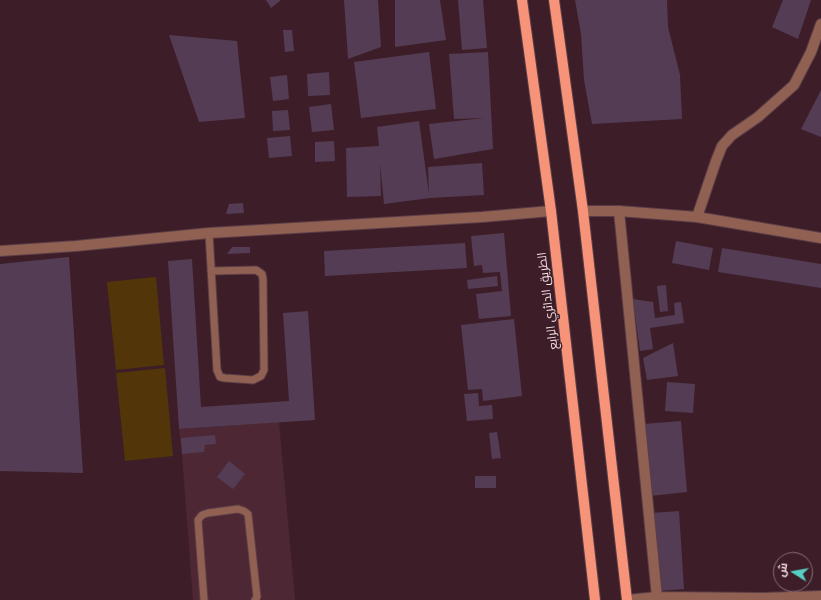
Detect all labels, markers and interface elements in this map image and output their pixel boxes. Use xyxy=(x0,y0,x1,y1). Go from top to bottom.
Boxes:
street label: الطريق الدائري الرابع xyxy=(535,251,561,351)
north arrow xyxy=(773,552,813,592)
text: ش xyxy=(774,562,790,578)

